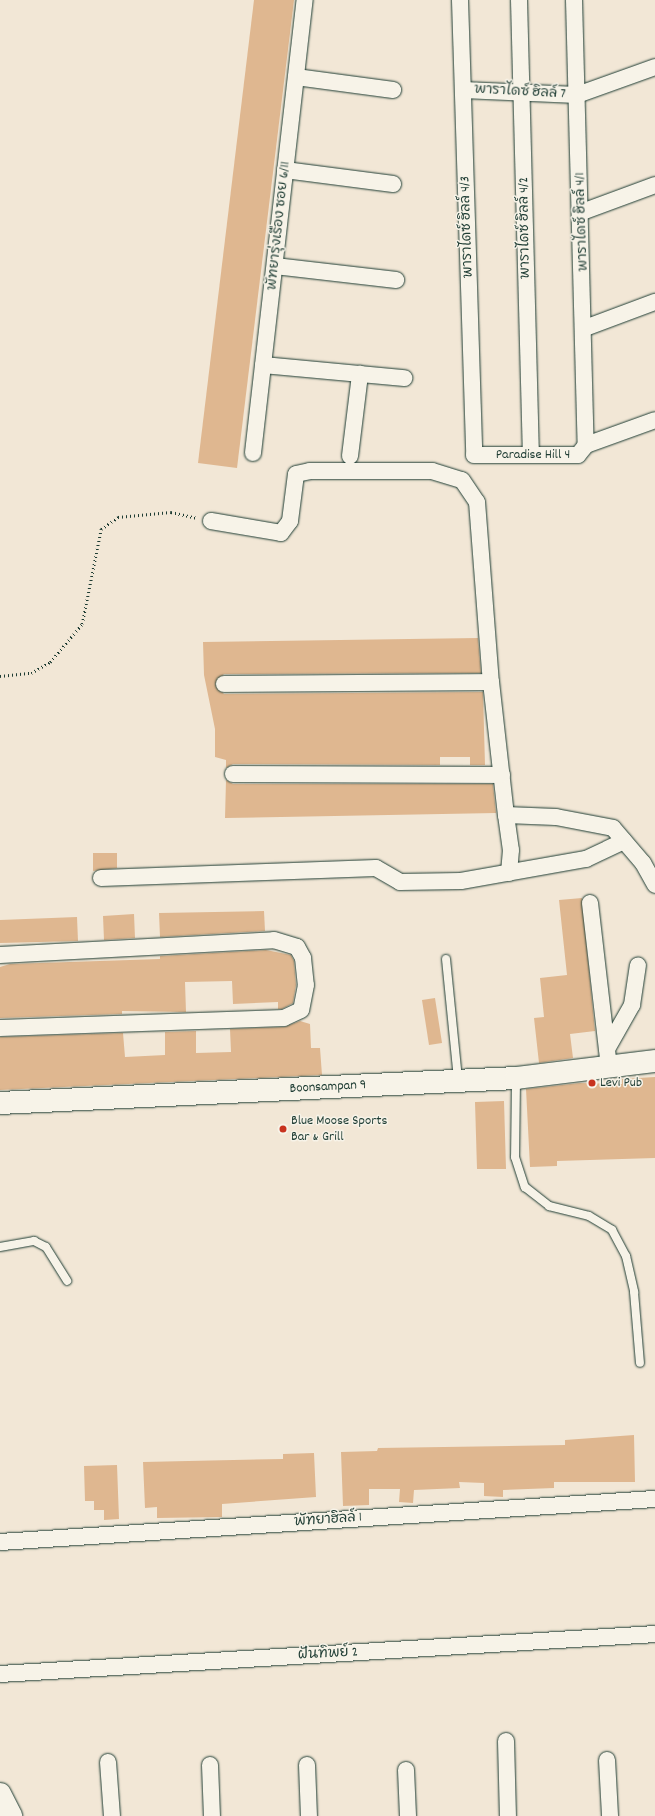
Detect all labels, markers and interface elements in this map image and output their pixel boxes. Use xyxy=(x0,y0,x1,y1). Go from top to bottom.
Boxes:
street label: พาราไดซ์ ฮิลล์ 7 xyxy=(474,81,566,103)
street label: พัทยารุ่งเรือง ซอย 6/11 xyxy=(264,161,294,291)
street label: พาราไดซ์ ฮิลล์ 4/1 xyxy=(572,172,592,272)
street label: พาราไดซ์ ฮิลล์ 4/3 xyxy=(457,176,477,278)
street label: พาราไดซ์ ฮิลล์ 4/2 xyxy=(516,177,534,279)
street label: Paradise Hill 4 xyxy=(496,447,570,463)
place label: Levi Pub xyxy=(600,1075,642,1091)
street label: Boonsampan 9 xyxy=(289,1077,367,1097)
marker: Levi Pub xyxy=(587,1078,597,1088)
place label: Blue Moose Sports Bar & Grill xyxy=(291,1113,387,1146)
marker: Blue Moose Sports Bar & Grill xyxy=(278,1124,288,1134)
street label: พัทยาฮิลล์ 1 xyxy=(293,1509,363,1531)
street label: ฝันทิพย์ 2 xyxy=(298,1644,358,1664)

